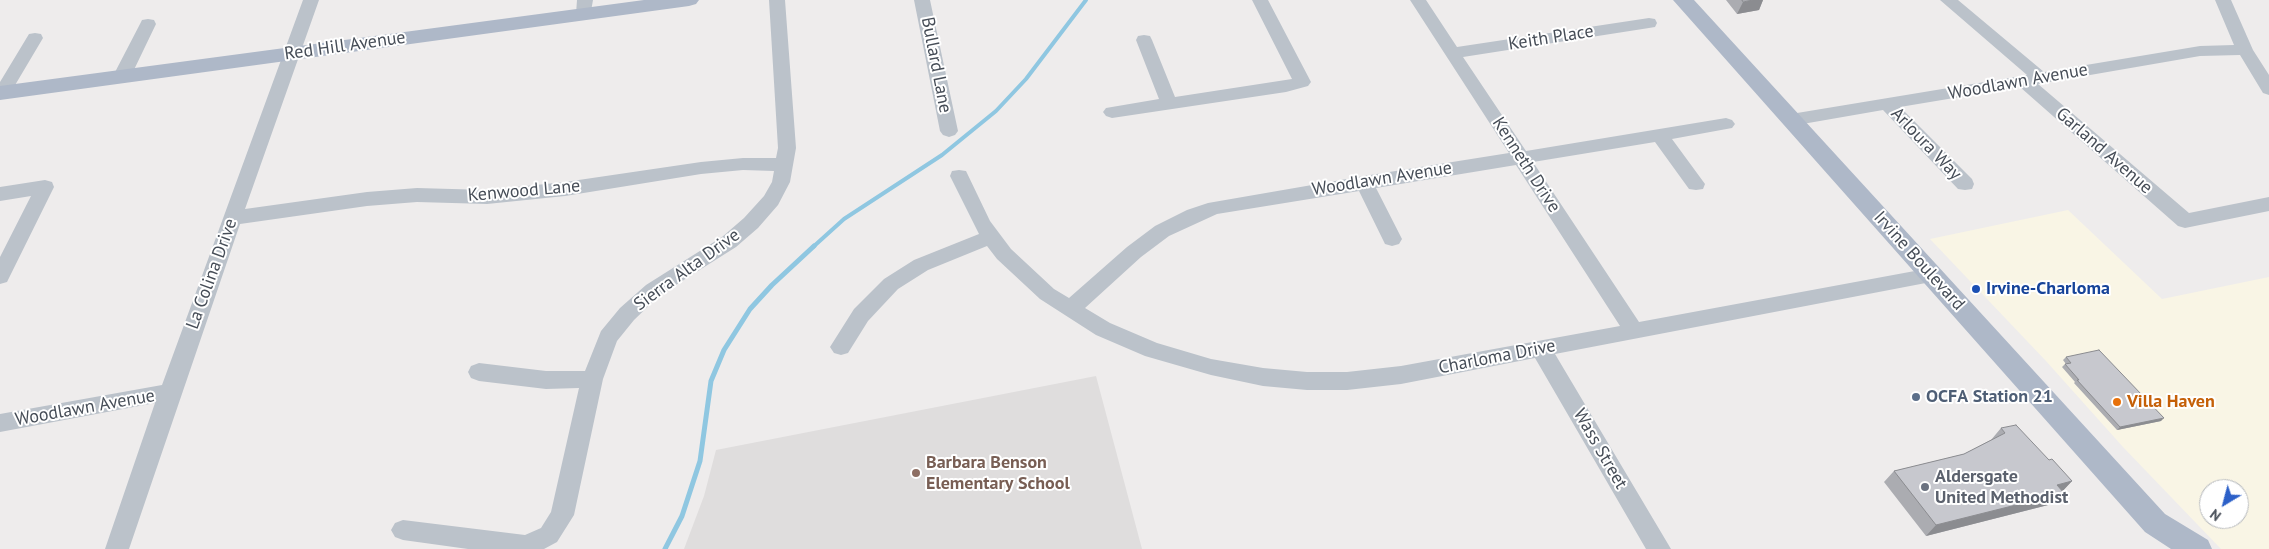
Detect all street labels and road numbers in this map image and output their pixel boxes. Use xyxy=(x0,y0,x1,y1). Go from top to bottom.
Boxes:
street label: Bullard Lane xyxy=(916,15,956,115)
street label: Keith Place xyxy=(1507,21,1595,55)
street label: Red Hill Avenue xyxy=(283,27,407,65)
street label: Woodlawn Avenue xyxy=(1946,59,2090,105)
street label: Arloura Way xyxy=(1886,103,1966,185)
street label: Garland Avenue xyxy=(2051,103,2157,199)
street label: Kenneth Drive xyxy=(1487,113,1565,217)
street label: Woodlawn Avenue xyxy=(1310,157,1454,201)
street label: Kenwood Lane xyxy=(467,175,581,207)
street label: Irvine Boulevard xyxy=(1869,207,1969,315)
street label: La Colina Drive xyxy=(182,216,242,332)
street label: Sierra Alta Drive xyxy=(630,224,744,316)
street label: Charloma Drive xyxy=(1437,335,1557,379)
street label: Woodlawn Avenue xyxy=(13,385,157,431)
street label: Wass Street xyxy=(1568,405,1632,493)

